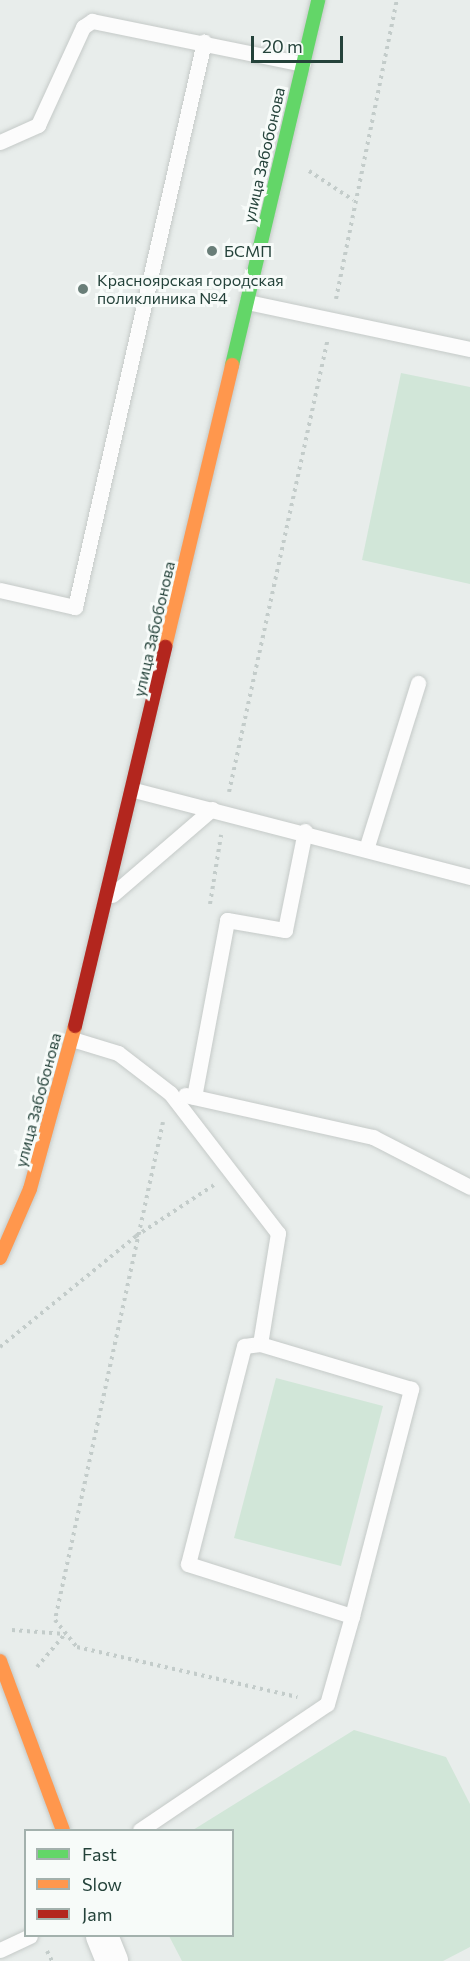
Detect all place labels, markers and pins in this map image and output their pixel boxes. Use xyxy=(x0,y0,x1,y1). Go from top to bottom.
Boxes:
place label: БСМП xyxy=(224,241,272,261)
marker: БСМП xyxy=(205,244,219,258)
place label: Красноярская городская поликлиника №4 xyxy=(97,270,284,308)
marker: Красноярская городская поликлиника №4 xyxy=(74,280,92,298)

